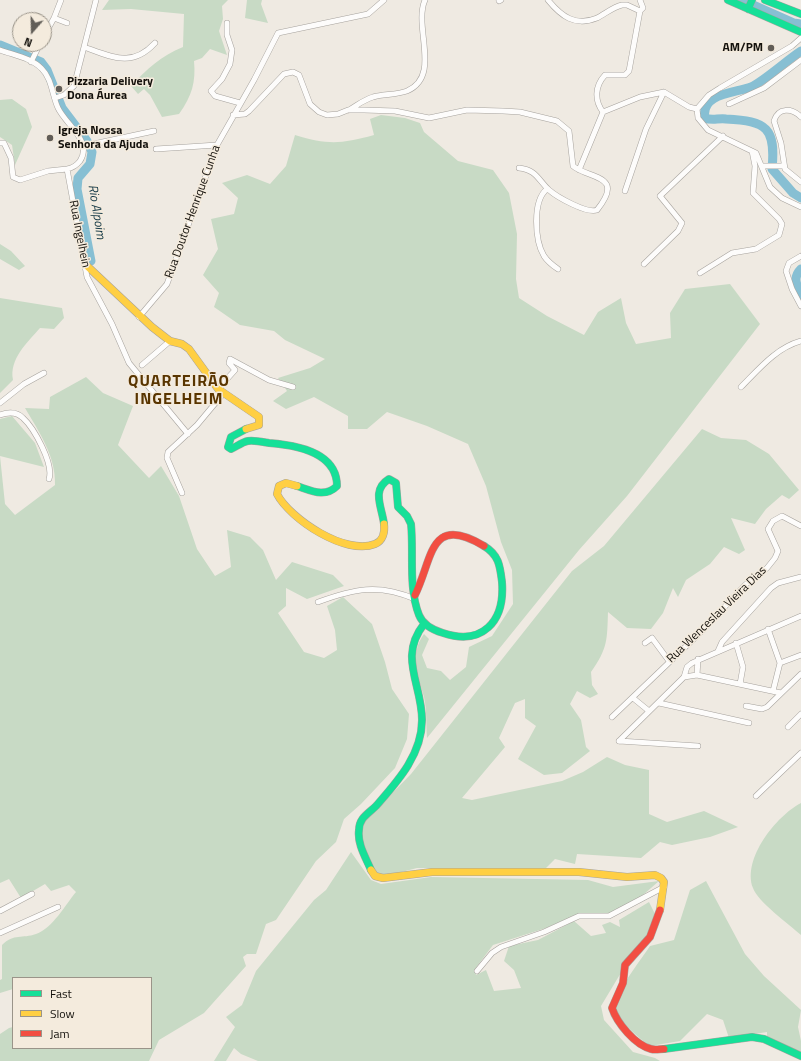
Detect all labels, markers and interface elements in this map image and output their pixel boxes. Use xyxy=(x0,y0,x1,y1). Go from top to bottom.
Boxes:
north arrow xyxy=(12,12,52,52)
text: N xyxy=(22,34,35,51)
place label: AM/PM xyxy=(723,41,763,55)
marker: AM/PM xyxy=(766,43,776,53)
place label: Pizzaria Delivery Dona Áurea xyxy=(67,75,153,103)
marker: Pizzaria Delivery Dona Áurea xyxy=(54,84,64,94)
place label: Igreja Nossa Senhora da Ajuda xyxy=(58,124,149,152)
marker: Igreja Nossa Senhora da Ajuda xyxy=(45,133,55,143)
street label: Rua Doutor Henrique Cunha xyxy=(162,144,224,280)
water label: Rio Alpoim xyxy=(84,184,108,240)
street label: Rua Ingelhein xyxy=(65,199,93,269)
district label: QUARTEIRÃO INGELHEIM xyxy=(128,372,230,410)
street label: Rua Wenceslau Vieira Dias xyxy=(664,564,770,666)
legend xyxy=(12,977,152,1049)
text: Fast xyxy=(50,984,72,1003)
text: Slow xyxy=(50,1004,75,1023)
text: Jam xyxy=(50,1024,70,1043)

